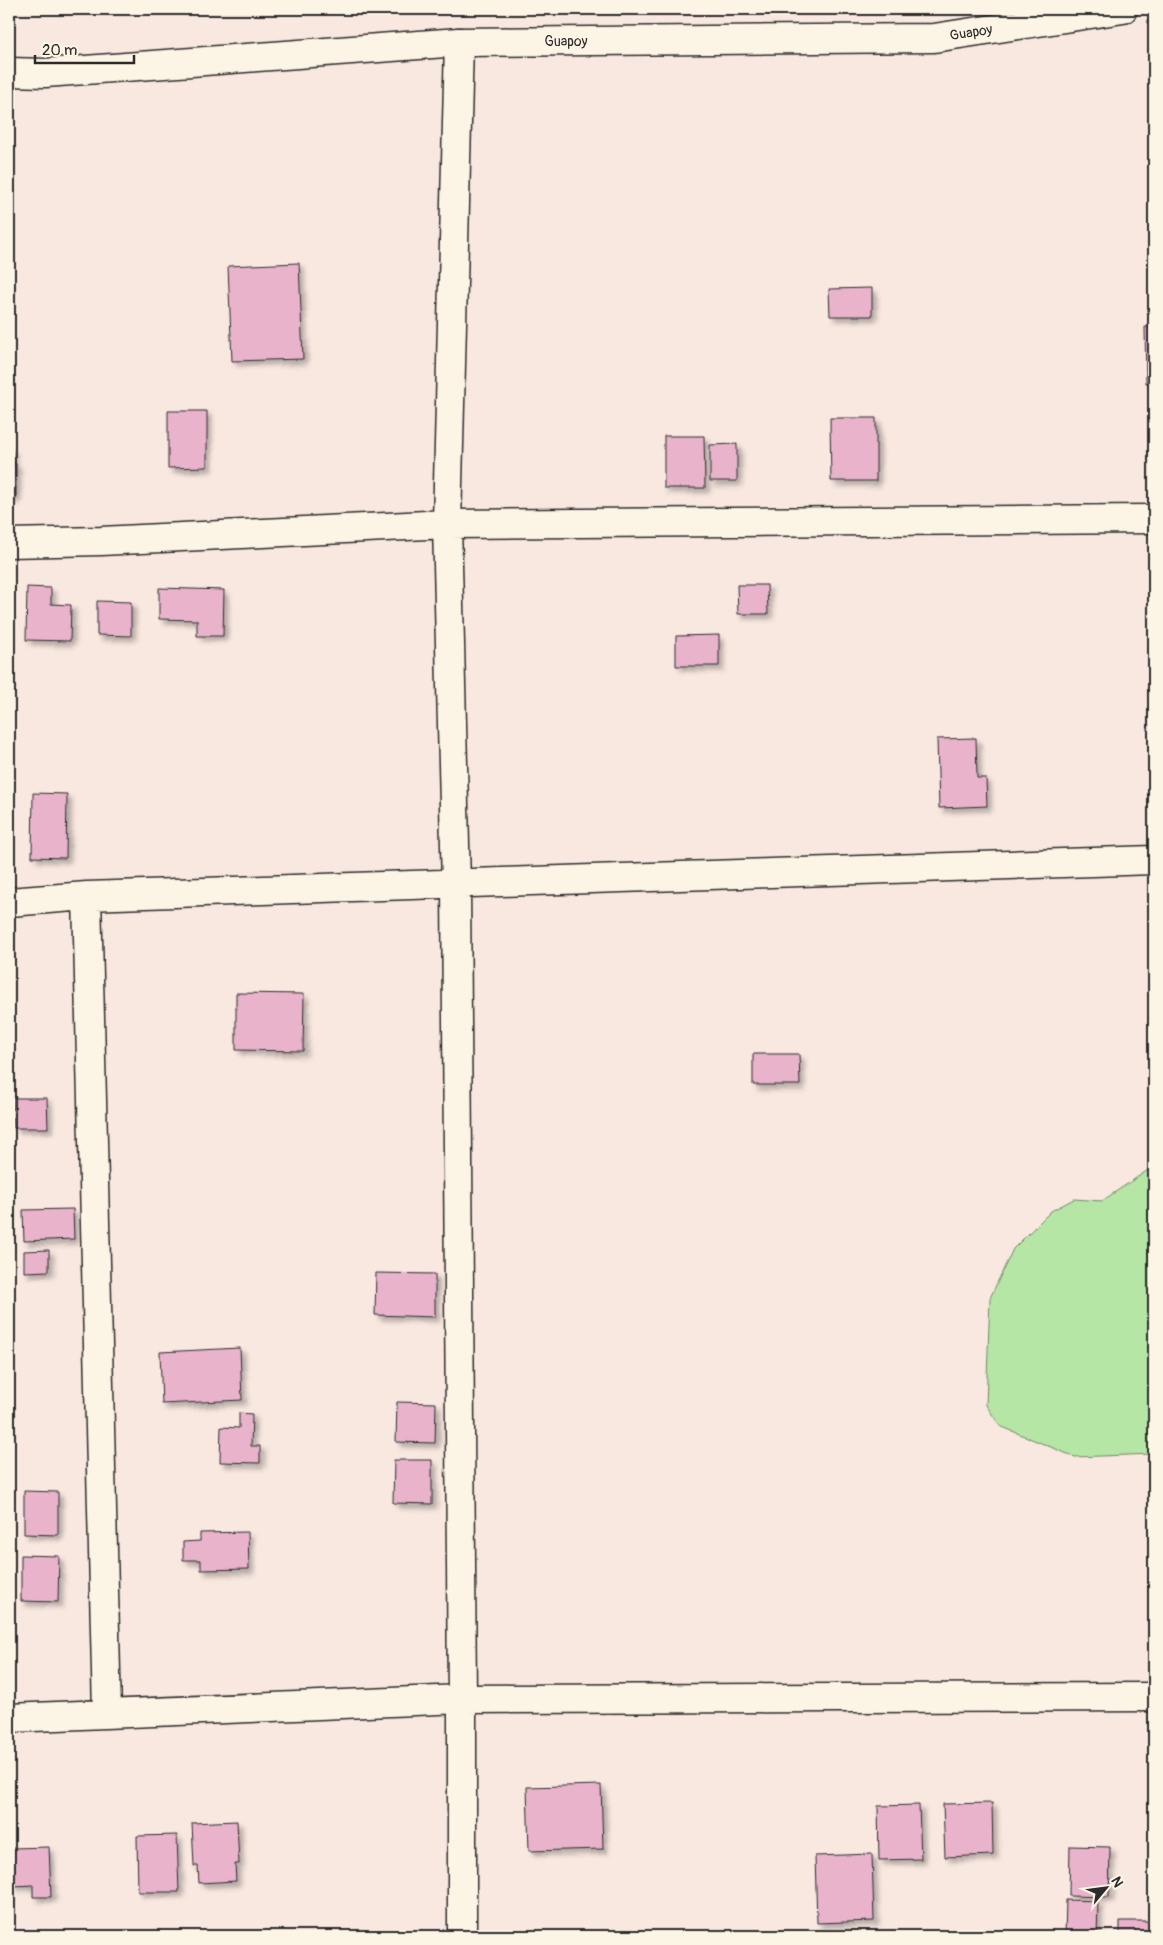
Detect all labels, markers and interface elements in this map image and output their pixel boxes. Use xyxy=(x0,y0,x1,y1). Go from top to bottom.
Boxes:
street label: Guapoy xyxy=(949,21,994,44)
scale bar xyxy=(35,32,134,64)
street label: Guapoy xyxy=(545,33,587,50)
text: 20 m xyxy=(42,41,77,60)
north arrow xyxy=(1080,1862,1130,1912)
text: N xyxy=(1107,1874,1127,1890)

